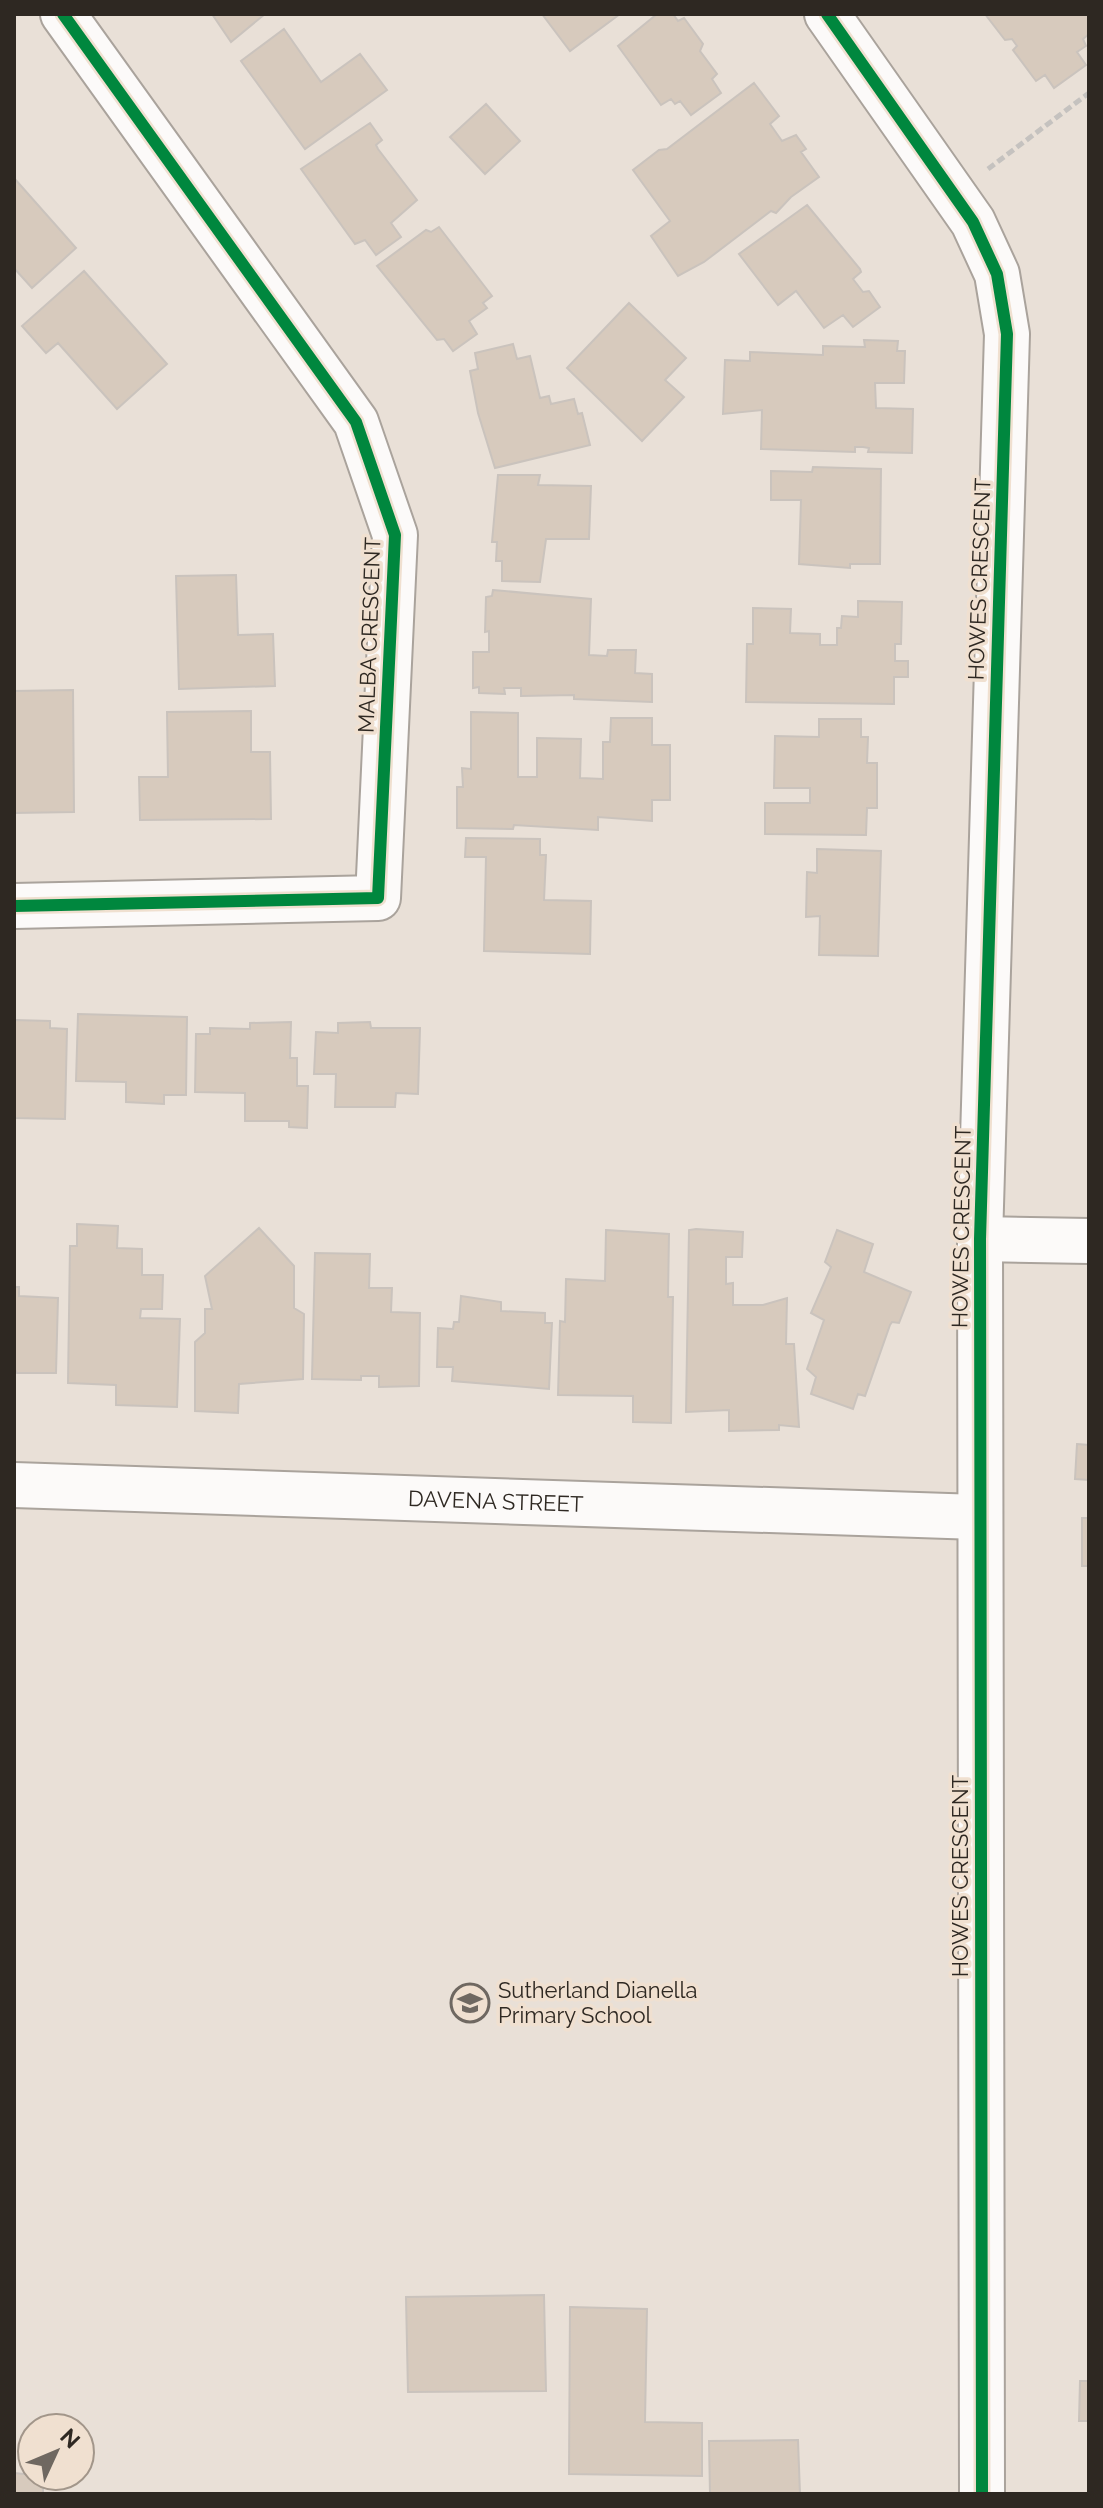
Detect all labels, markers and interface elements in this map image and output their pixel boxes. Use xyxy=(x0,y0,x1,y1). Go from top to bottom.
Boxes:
street label: HOWES CRESCENT xyxy=(962,477,996,681)
street label: MALBA CRESCENT xyxy=(353,536,385,733)
street label: HOWES CRESCENT xyxy=(946,1125,976,1328)
street label: DAVENA STREET xyxy=(408,1485,584,1517)
street label: HOWES CRESCENT xyxy=(947,1774,973,1977)
place label: Sutherland Dianella Primary School xyxy=(498,1977,698,2028)
school or university icon: Sutherland Dianella Primary School xyxy=(449,1982,491,2024)
north arrow xyxy=(16,2412,96,2492)
text: N xyxy=(55,2423,86,2453)

